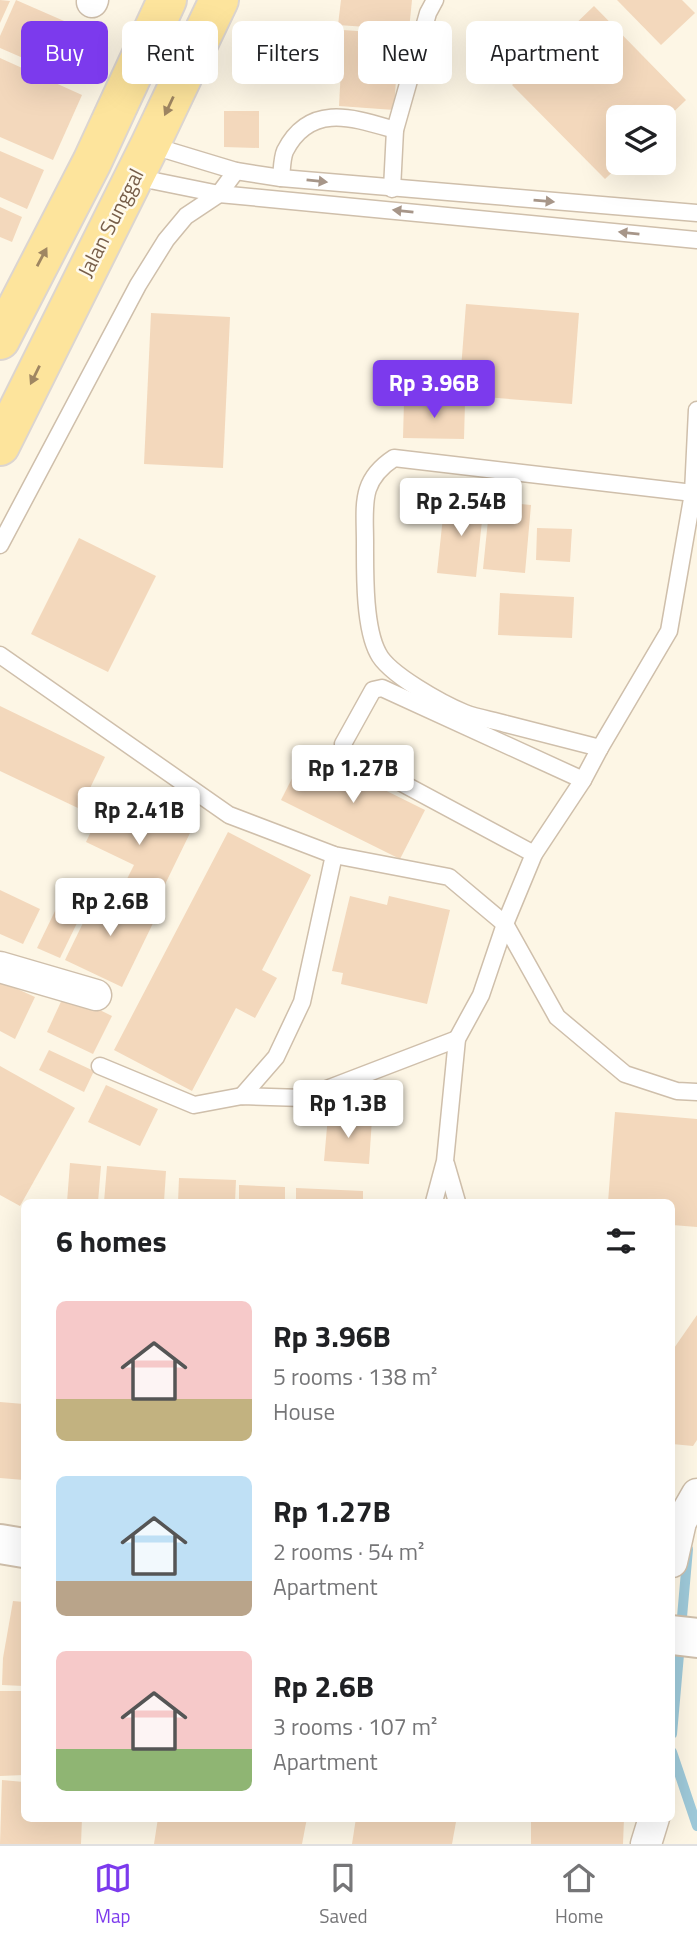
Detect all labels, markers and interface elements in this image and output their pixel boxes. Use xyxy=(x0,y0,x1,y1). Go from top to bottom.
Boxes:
chip: Buy xyxy=(21,21,108,84)
chip: Rent xyxy=(122,21,218,84)
chip: Filters xyxy=(232,21,344,84)
chip: New xyxy=(358,21,452,84)
chip: Apartment xyxy=(466,21,623,84)
one-way arrow xyxy=(163,96,175,116)
map controls xyxy=(606,105,676,175)
button: layers xyxy=(606,105,676,175)
street label: Jalan Sunggal xyxy=(69,162,151,283)
one-way arrow xyxy=(306,176,328,187)
one-way arrow xyxy=(533,196,555,207)
one-way arrow xyxy=(391,206,413,217)
one-way arrow xyxy=(618,228,640,239)
one-way arrow xyxy=(36,247,48,267)
pin: Rp 3.96B xyxy=(362,360,506,420)
one-way arrow xyxy=(29,365,40,385)
text: Rp 3.96B xyxy=(389,365,479,400)
pin: Rp 2.54B xyxy=(389,478,533,538)
text: Rp 2.54B xyxy=(416,483,506,518)
pin: Rp 1.27B xyxy=(281,746,425,805)
text: Rp 1.27B xyxy=(308,750,398,785)
pin: Rp 2.41B xyxy=(67,788,211,847)
text: Rp 2.41B xyxy=(94,792,184,827)
pin: Rp 2.6B xyxy=(45,878,175,938)
text: Rp 2.6B xyxy=(71,883,149,918)
pin: Rp 1.3B xyxy=(283,1080,413,1140)
text: Rp 1.3B xyxy=(309,1085,387,1120)
text: 6 homes xyxy=(56,1218,167,1264)
icon: filters xyxy=(602,1222,640,1260)
text: Rp 3.96B xyxy=(273,1313,391,1359)
icon: home xyxy=(112,1329,196,1413)
text: 5 rooms · 138 m² xyxy=(273,1359,437,1394)
text: House xyxy=(273,1394,335,1429)
text: Rp 1.27B xyxy=(273,1488,391,1534)
icon: home xyxy=(112,1504,196,1588)
text: 2 rooms · 54 m² xyxy=(273,1534,424,1569)
text: Apartment xyxy=(273,1569,378,1604)
text: Rp 2.6B xyxy=(273,1663,374,1709)
icon: home xyxy=(112,1679,196,1763)
text: 3 rooms · 107 m² xyxy=(273,1709,437,1744)
text: Apartment xyxy=(273,1744,378,1779)
tab: Map xyxy=(94,1859,132,1930)
tab: Saved xyxy=(319,1859,368,1930)
tab: Home xyxy=(555,1859,603,1930)

